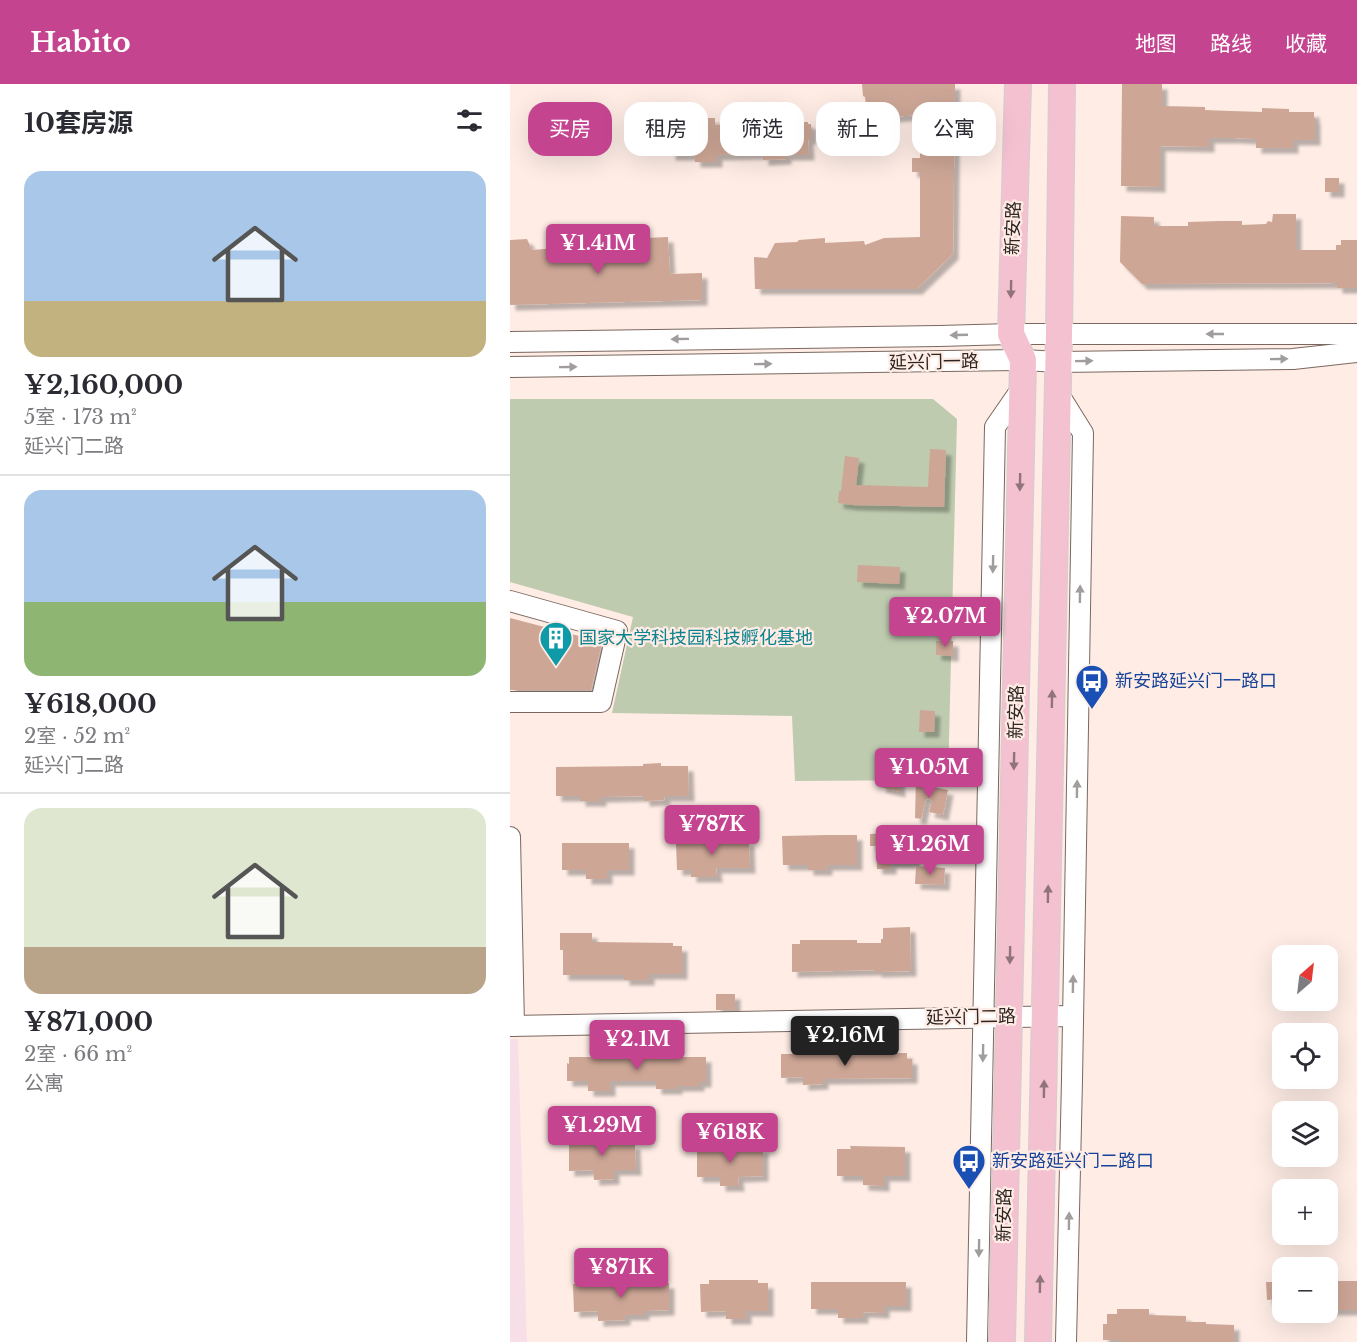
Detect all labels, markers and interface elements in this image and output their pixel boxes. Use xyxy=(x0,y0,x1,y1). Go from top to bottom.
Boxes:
text: Habito xyxy=(30,25,131,60)
text: 地图 xyxy=(1135,31,1177,57)
text: 路线 xyxy=(1210,31,1252,57)
text: 收藏 xyxy=(1285,31,1327,57)
chip: 买房 xyxy=(528,102,612,156)
chip: 租房 xyxy=(624,102,708,156)
chip: 筛选 xyxy=(720,102,804,156)
chip: 新上 xyxy=(816,102,900,156)
chip: 公寓 xyxy=(912,102,996,156)
icon: filters xyxy=(453,104,486,137)
text: 10套房源 xyxy=(24,107,133,139)
street label: 新安路 xyxy=(1001,201,1025,255)
icon: home xyxy=(201,210,309,318)
pin: ¥1.41M xyxy=(549,224,647,275)
text: ¥1.41M xyxy=(560,231,636,255)
one-way arrow xyxy=(1006,280,1016,299)
one-way arrow xyxy=(1205,329,1224,339)
one-way arrow xyxy=(950,331,969,340)
one-way arrow xyxy=(671,335,690,344)
street label: 延兴门一路 xyxy=(889,350,979,374)
one-way arrow xyxy=(1270,354,1289,364)
one-way arrow xyxy=(1075,357,1094,366)
one-way arrow xyxy=(754,359,773,369)
one-way arrow xyxy=(559,362,578,371)
text: ¥2,160,000 xyxy=(24,369,183,401)
text: 5室 · 173 m² xyxy=(24,405,137,429)
text: 延兴门二路 xyxy=(24,434,124,458)
one-way arrow xyxy=(1016,472,1025,491)
icon: home xyxy=(201,529,309,637)
one-way arrow xyxy=(988,554,997,573)
one-way arrow xyxy=(1075,584,1085,603)
pin: ¥2.07M xyxy=(896,597,994,648)
text: ¥2.07M xyxy=(903,604,987,628)
building icon: 国家大学科技园科技孵化基地 xyxy=(538,620,574,667)
place label: 国家大学科技园科技孵化基地 xyxy=(579,627,813,649)
bus stop icon: 新安路延兴门一路口 xyxy=(1074,663,1110,710)
place label: 新安路延兴门一路口 xyxy=(1115,670,1277,692)
street label: 新安路 xyxy=(1005,685,1027,739)
text: ¥618,000 xyxy=(24,688,157,720)
one-way arrow xyxy=(1047,689,1056,708)
text: 2室 · 52 m² xyxy=(24,724,130,748)
pin: ¥1.05M xyxy=(880,748,978,799)
one-way arrow xyxy=(1010,751,1019,770)
text: 延兴门二路 xyxy=(24,753,124,777)
text: ¥1.05M xyxy=(889,755,969,779)
one-way arrow xyxy=(1072,779,1082,798)
pin: ¥787K xyxy=(670,805,754,856)
text: ¥787K xyxy=(679,812,745,836)
pin: ¥1.26M xyxy=(881,825,979,876)
text: ¥1.26M xyxy=(890,832,970,856)
icon: home xyxy=(201,847,309,955)
one-way arrow xyxy=(1043,884,1052,903)
north arrow xyxy=(1272,945,1338,1011)
map controls xyxy=(1272,945,1338,1323)
one-way arrow xyxy=(1006,946,1015,965)
one-way arrow xyxy=(1069,974,1078,993)
street label: 延兴门二路 xyxy=(926,1005,1016,1029)
text: ¥871,000 xyxy=(24,1006,153,1038)
pin: ¥2.16M xyxy=(796,1016,894,1067)
pin: ¥2.1M xyxy=(595,1020,679,1071)
text: ¥2.16M xyxy=(805,1023,885,1047)
button: locate xyxy=(1272,1023,1338,1089)
text: ¥2.1M xyxy=(604,1027,670,1051)
text: 2室 · 66 m² xyxy=(24,1042,132,1066)
one-way arrow xyxy=(978,1043,988,1062)
text: 公寓 xyxy=(24,1071,64,1095)
one-way arrow xyxy=(1039,1079,1048,1098)
button: layers xyxy=(1272,1101,1338,1167)
pin: ¥1.29M xyxy=(553,1106,651,1157)
text: ¥1.29M xyxy=(562,1113,642,1137)
pin: ¥618K xyxy=(688,1113,772,1164)
text: ¥618K xyxy=(696,1120,764,1144)
bus stop icon: 新安路延兴门二路口 xyxy=(951,1143,987,1190)
place label: 新安路延兴门二路口 xyxy=(992,1150,1154,1172)
button: + xyxy=(1272,1179,1338,1245)
street label: 新安路 xyxy=(993,1188,1015,1242)
one-way arrow xyxy=(1064,1211,1073,1230)
one-way arrow xyxy=(974,1238,984,1257)
pin: ¥871K xyxy=(579,1248,663,1299)
text: ¥871K xyxy=(588,1255,654,1279)
button: − xyxy=(1272,1257,1338,1323)
one-way arrow xyxy=(1035,1274,1044,1293)

